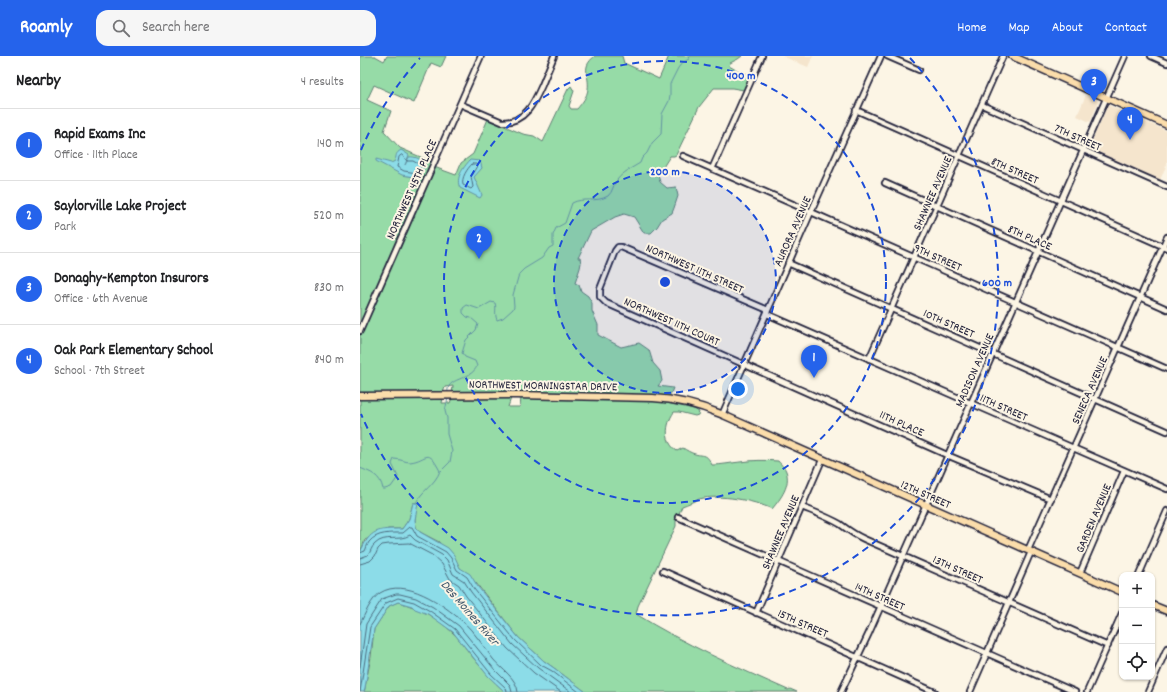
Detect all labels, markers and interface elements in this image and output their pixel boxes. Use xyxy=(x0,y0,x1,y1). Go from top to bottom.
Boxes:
search box xyxy=(96,10,376,46)
text: Roamly xyxy=(20,15,72,42)
icon: search xyxy=(110,17,132,39)
text: Search here xyxy=(142,17,210,39)
text: Home xyxy=(957,18,986,38)
text: Map xyxy=(1008,18,1030,38)
text: About xyxy=(1052,18,1083,38)
text: Contact xyxy=(1105,18,1147,38)
text: 400 m xyxy=(726,68,756,85)
pin: 3 xyxy=(1081,69,1107,102)
text: Nearby xyxy=(16,70,60,94)
text: 4 results xyxy=(301,73,344,92)
pin: 4 xyxy=(1117,107,1143,140)
street label: 7TH STREET xyxy=(1051,120,1104,156)
text: Rapid Exams Inc xyxy=(54,124,146,146)
text: 1 xyxy=(28,135,30,154)
text: 140 m xyxy=(317,135,344,154)
street label: NORTHWEST 45TH PLACE xyxy=(383,137,442,242)
text: Office · 11th Place xyxy=(54,146,138,165)
street label: SHAWNEE AVENUE xyxy=(909,153,958,233)
street label: 8TH STREET xyxy=(988,153,1041,189)
text: 200 m xyxy=(650,164,680,181)
street label: AURORA AVENUE xyxy=(770,193,817,269)
text: Saylorville Lake Project xyxy=(54,196,186,218)
text: 2 xyxy=(26,207,32,226)
text: 520 m xyxy=(313,207,344,226)
text: Park xyxy=(54,218,76,237)
street label: 8TH PLACE xyxy=(1005,221,1055,256)
pin: 2 xyxy=(466,226,492,259)
street label: NORTHWEST 11TH STREET xyxy=(643,240,746,299)
street label: 9TH STREET xyxy=(911,240,964,277)
text: Donaghy-Kempton Insurors xyxy=(54,268,209,290)
centre of rings xyxy=(658,275,672,289)
text: 600 m xyxy=(982,275,1012,292)
text: 3 xyxy=(26,279,32,298)
text: 830 m xyxy=(314,279,344,298)
text: Office · 6th Avenue xyxy=(54,290,148,309)
street label: NORTHWEST 11TH COURT xyxy=(621,294,722,351)
street label: 10TH STREET xyxy=(920,306,977,343)
street label: MADISON AVENUE xyxy=(951,330,999,410)
text: Oak Park Elementary School xyxy=(54,340,213,362)
pin: 1 xyxy=(801,345,827,378)
text: 4 xyxy=(26,351,32,370)
text: 840 m xyxy=(314,351,344,370)
street label: SENECA AVENUE xyxy=(1068,354,1113,427)
text: School · 7th Street xyxy=(54,362,145,381)
street label: NORTHWEST MORNINGSTAR DRIVE xyxy=(469,377,618,396)
your location xyxy=(728,379,748,399)
street label: 11TH STREET xyxy=(977,390,1030,427)
street label: 11TH PLACE xyxy=(876,407,927,442)
street label: 12TH STREET xyxy=(898,477,953,514)
street label: GARDEN AVENUE xyxy=(1072,481,1117,556)
street label: SHAWNEE AVENUE xyxy=(758,492,805,572)
street label: 13TH STREET xyxy=(930,552,985,589)
map controls xyxy=(1119,572,1155,680)
button: + xyxy=(1119,572,1155,608)
water label: Des Moines River xyxy=(435,577,504,652)
street label: 14TH STREET xyxy=(852,579,907,616)
street label: 15TH STREET xyxy=(774,606,830,643)
button: − xyxy=(1119,608,1155,644)
button: locate xyxy=(1119,644,1155,680)

